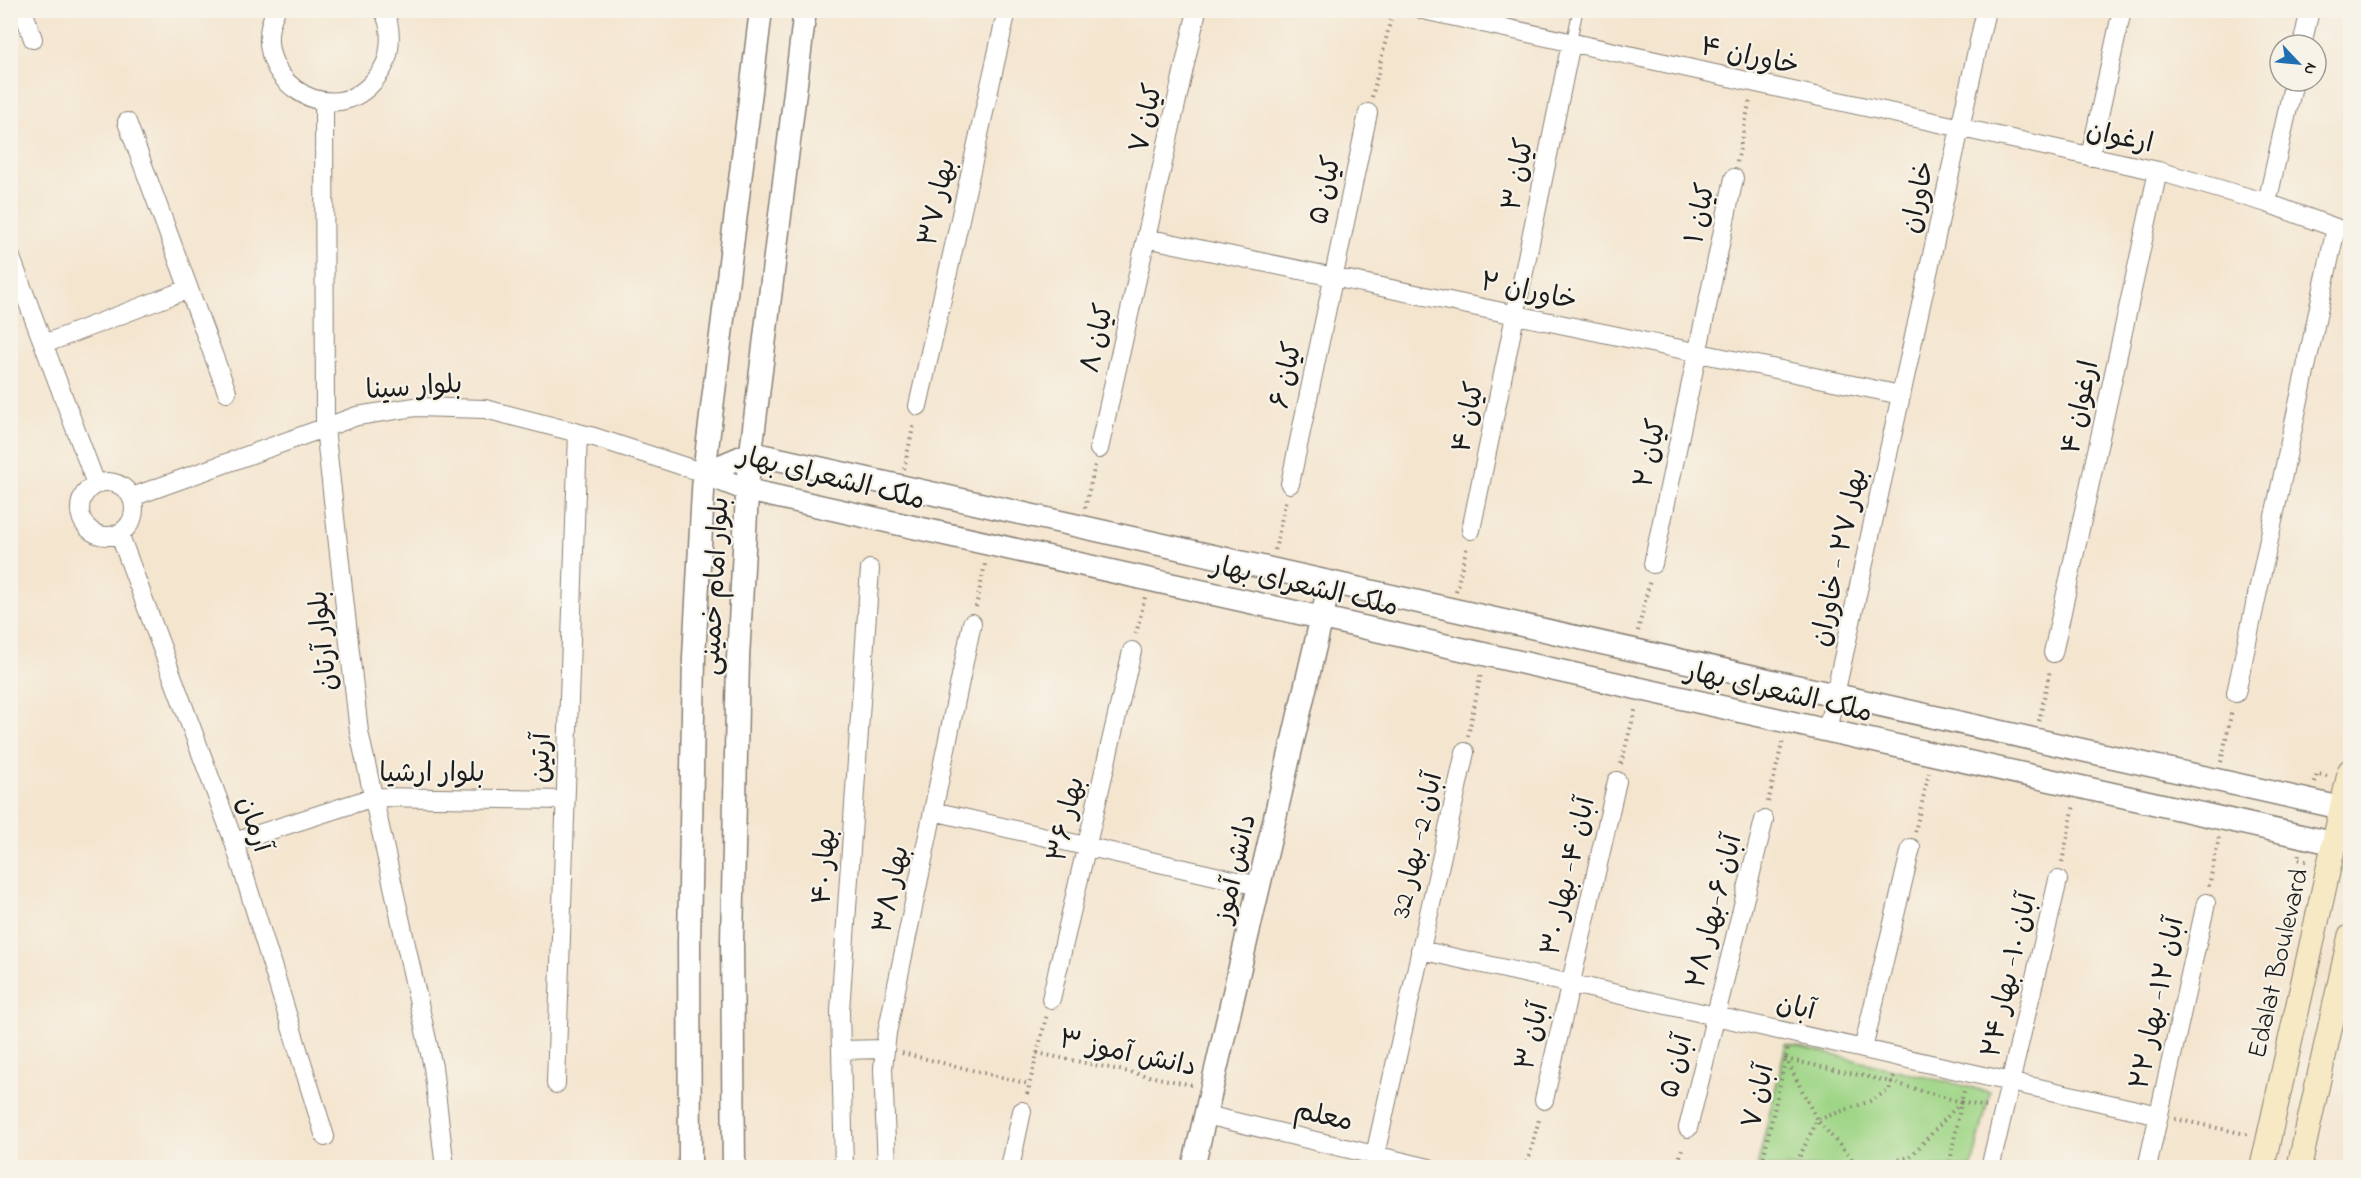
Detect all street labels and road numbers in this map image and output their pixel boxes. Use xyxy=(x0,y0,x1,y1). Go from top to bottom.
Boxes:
street label: خاوران ۴ xyxy=(1697,28,1802,87)
street label: کیان ۷ xyxy=(1121,80,1174,157)
street label: ارغوان xyxy=(2082,112,2157,165)
street label: کیان ۳ xyxy=(1493,135,1546,214)
street label: کیان ۵ xyxy=(1300,152,1353,229)
street label: بهار ۳۷ xyxy=(909,155,967,250)
street label: خاوران xyxy=(1893,158,1946,237)
street label: کیان ۱ xyxy=(1676,180,1727,247)
street label: خاوران ۲ xyxy=(1477,263,1580,322)
street label: کیان ۸ xyxy=(1072,300,1125,377)
street label: کیان ۶ xyxy=(1261,338,1314,413)
street label: ارغوان ۴ xyxy=(2053,357,2110,458)
street label: بلوار سینا xyxy=(365,366,464,411)
street label: کیان ۴ xyxy=(1443,379,1496,456)
street label: کیان ۲ xyxy=(1625,416,1678,491)
street label: ملک الشعرای بهار xyxy=(732,437,929,521)
street label: بهار ۲۷ - خاوران xyxy=(1803,465,1878,650)
street label: بلوار امام خمینی xyxy=(692,496,741,676)
street label: ملک الشعرای بهار xyxy=(1205,546,1402,628)
street label: بلوار آرتان xyxy=(300,588,349,693)
street label: ملک الشعرای بهار xyxy=(1679,652,1876,734)
street label: آرتین xyxy=(522,731,563,784)
street label: بلوار ارشیا xyxy=(379,755,485,794)
street label: آبان 2- بهار 32 xyxy=(1383,768,1454,922)
street label: بهار ۳۶ xyxy=(1039,773,1096,866)
street label: آرمان xyxy=(225,792,281,859)
street label: آبان ۴- بهار ۳۰ xyxy=(1532,792,1607,960)
street label: دانش آموز xyxy=(1205,810,1268,929)
street label: بهار ۴۰ xyxy=(803,826,848,906)
street label: آبان ۶-بهار ۲۸ xyxy=(1677,829,1754,993)
street label: بهار ۳۸ xyxy=(864,842,921,937)
street label: Edalat Boulevard xyxy=(2239,865,2320,1062)
street label: آبان ۱۰- بهار ۲۴ xyxy=(1973,888,2049,1062)
street label: آبان ۱۲- بهار ۲۲ xyxy=(2121,913,2196,1093)
street label: آبان xyxy=(1772,985,1820,1032)
street label: آبان ۳ xyxy=(1507,998,1560,1074)
street label: دانش آموز ۳ xyxy=(1055,1021,1200,1088)
street label: آبان ۵ xyxy=(1651,1029,1704,1103)
street label: آبان ۷ xyxy=(1733,1059,1786,1133)
street label: معلم xyxy=(1290,1092,1357,1143)

